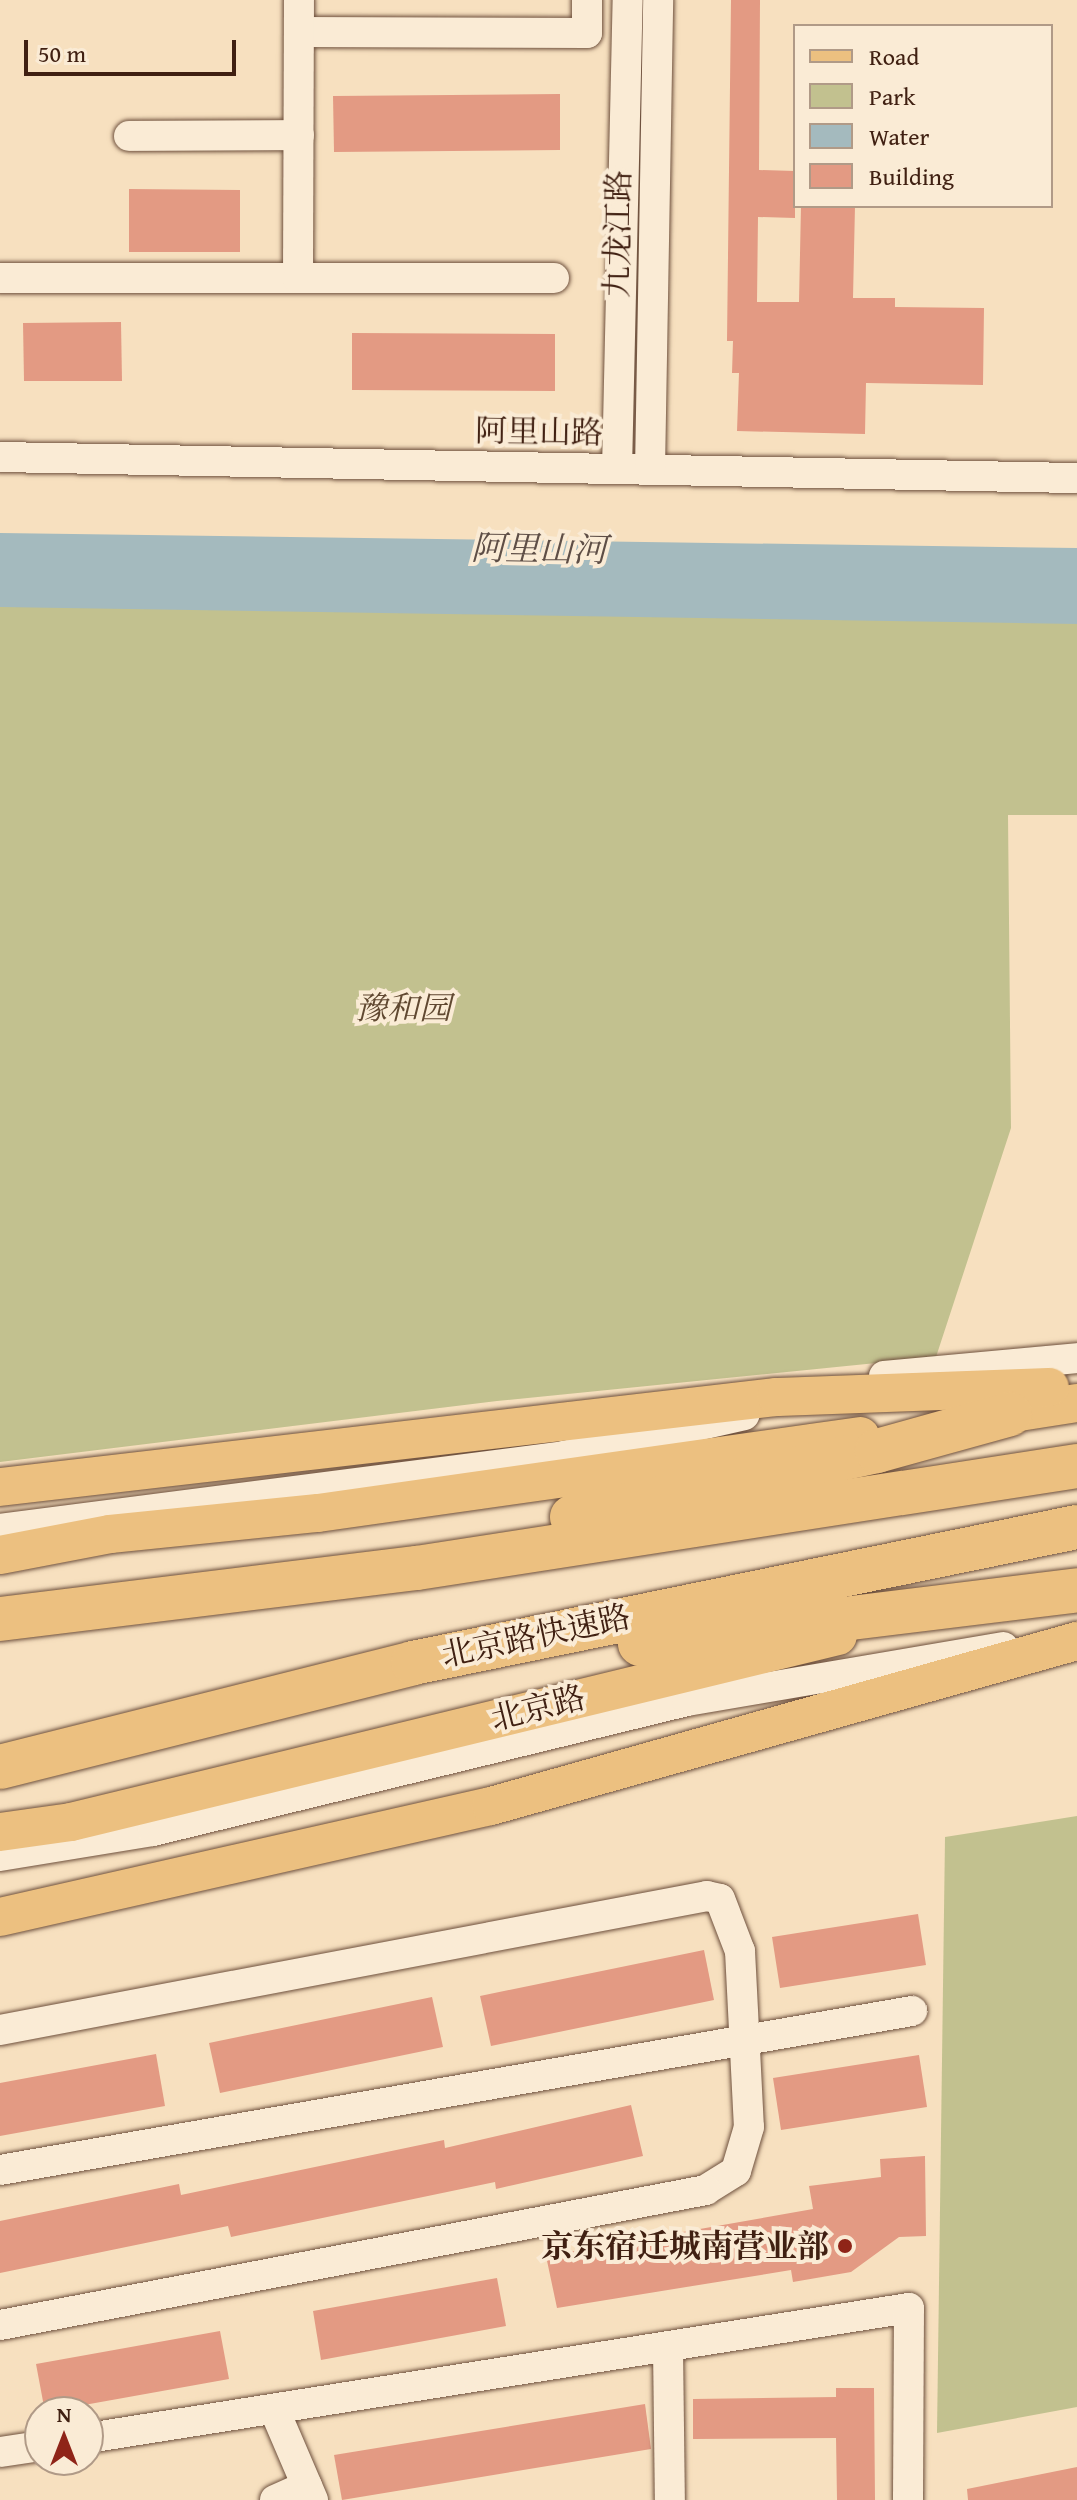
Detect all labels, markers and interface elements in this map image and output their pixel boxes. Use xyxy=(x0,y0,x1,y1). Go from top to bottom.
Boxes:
scale bar xyxy=(28,24,240,74)
legend xyxy=(793,24,1053,208)
text: 50 m xyxy=(38,36,86,71)
text: Road xyxy=(869,39,919,74)
text: Park xyxy=(869,79,915,114)
text: Water xyxy=(869,119,929,154)
text: Building xyxy=(869,159,954,194)
street label: 九龙江路 xyxy=(598,170,638,298)
street label: 阿里山路 xyxy=(475,412,603,452)
water label: 阿里山河 xyxy=(471,526,607,570)
park label: 豫和园 xyxy=(355,989,451,1027)
street label: 北京路快速路 xyxy=(438,1597,634,1675)
street label: 北京路 xyxy=(487,1678,589,1738)
place label: 京东宿迁城南营业部 xyxy=(541,2227,829,2265)
marker: 京东宿迁城南营业部 xyxy=(836,2237,854,2255)
north arrow xyxy=(24,2396,104,2476)
text: N xyxy=(57,2398,71,2430)

